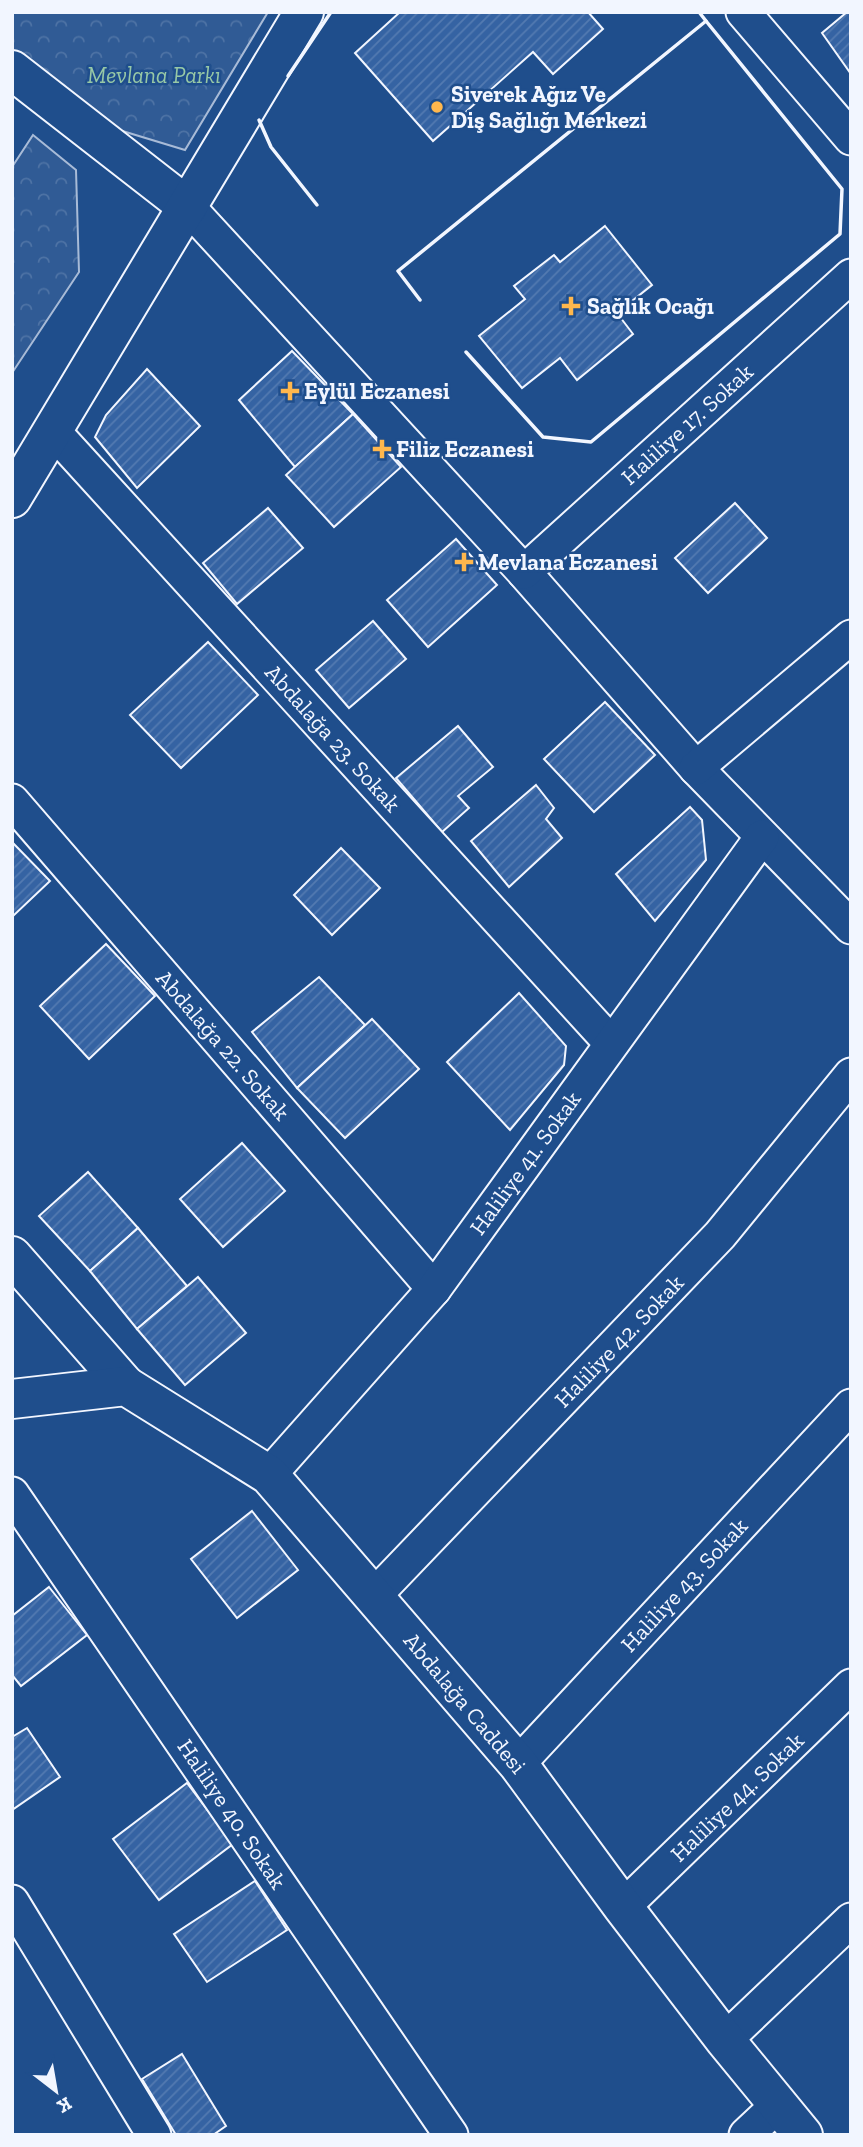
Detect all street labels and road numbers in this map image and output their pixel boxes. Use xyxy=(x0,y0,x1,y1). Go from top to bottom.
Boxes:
street label: Haliliye 17. Sokak xyxy=(615,357,759,491)
street label: Abdalağa 23. Sokak xyxy=(259,658,407,818)
street label: Abdalağa 22. Sokak xyxy=(150,964,296,1126)
street label: Haliliye 41. Sokak xyxy=(463,1086,587,1240)
street label: Haliliye 42. Sokak xyxy=(549,1269,690,1413)
street label: Haliliye 43. Sokak xyxy=(615,1512,753,1658)
street label: Abdalağa Caddesi xyxy=(398,1627,532,1779)
street label: Haliliye 44. Sokak xyxy=(665,1726,810,1868)
street label: Haliliye 40. Sokak xyxy=(171,1734,293,1894)

